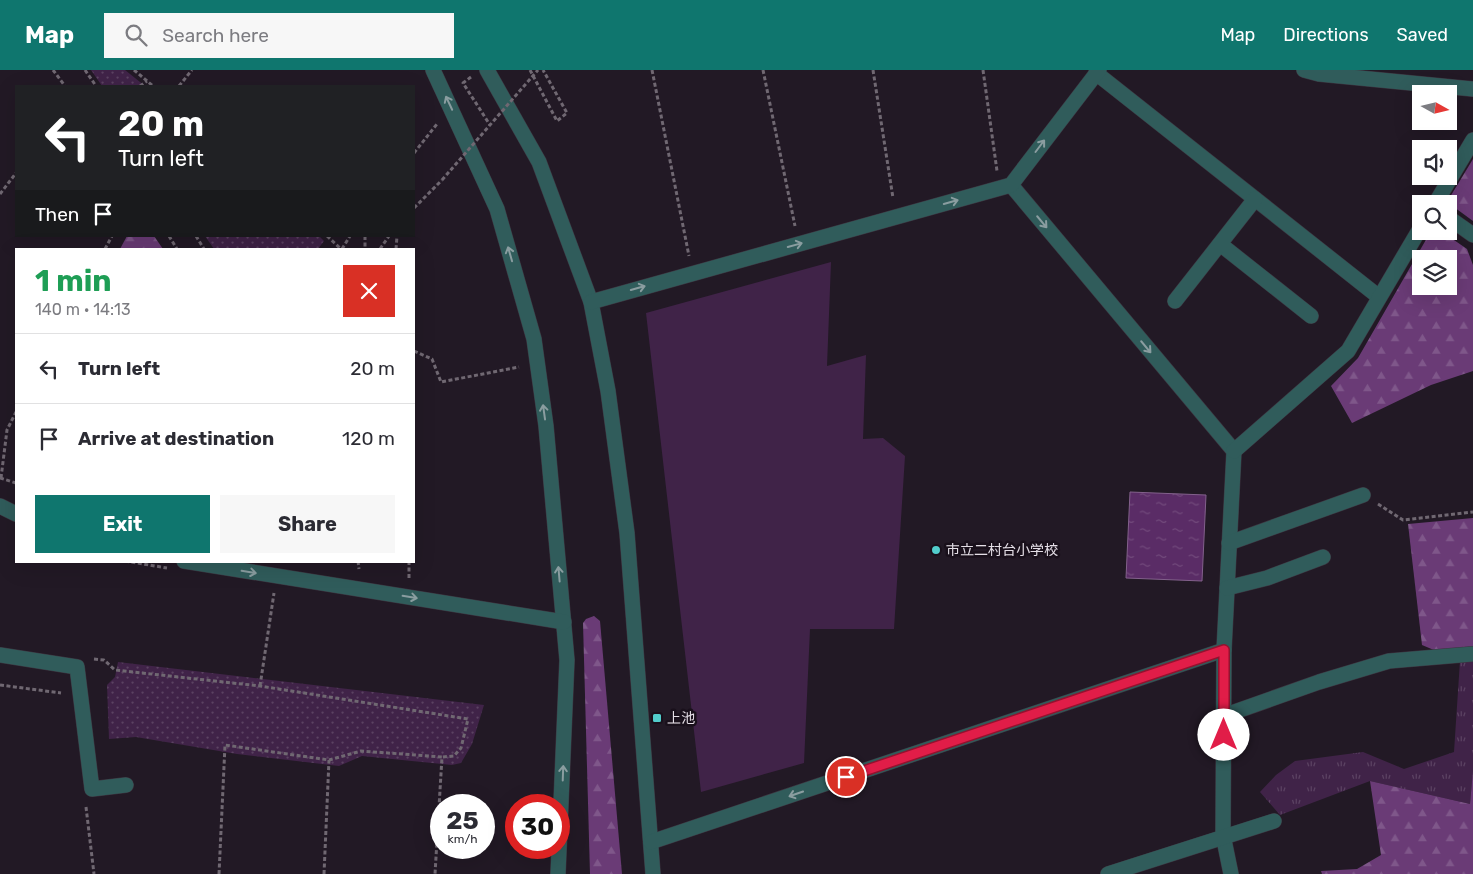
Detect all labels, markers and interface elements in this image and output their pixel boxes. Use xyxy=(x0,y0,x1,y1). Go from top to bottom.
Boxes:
search box xyxy=(104,13,454,58)
text: Map xyxy=(25,21,74,49)
icon: search xyxy=(122,21,150,49)
text: Search here xyxy=(162,24,269,47)
text: Map xyxy=(1220,24,1255,46)
text: Directions xyxy=(1283,24,1369,46)
text: Saved xyxy=(1397,24,1448,46)
north arrow xyxy=(1412,85,1458,130)
map controls xyxy=(1412,85,1457,295)
one-way arrow xyxy=(444,96,453,111)
text: 20 m xyxy=(118,103,204,145)
icon: left xyxy=(35,105,100,170)
one-way arrow xyxy=(1035,140,1046,153)
button: sound xyxy=(1412,140,1457,185)
text: Turn left xyxy=(118,145,204,172)
button: search xyxy=(1412,195,1457,240)
one-way arrow xyxy=(943,196,959,206)
icon: arrive xyxy=(89,200,117,228)
text: Then xyxy=(35,203,79,226)
one-way arrow xyxy=(1036,216,1048,229)
one-way arrow xyxy=(786,240,802,250)
one-way arrow xyxy=(504,246,514,262)
button: layers xyxy=(1412,250,1457,295)
text: 1 min xyxy=(35,263,112,299)
button: close xyxy=(343,265,395,317)
one-way arrow xyxy=(629,283,645,293)
text: 140 m · 14:13 xyxy=(35,300,131,319)
one-way arrow xyxy=(1141,340,1152,353)
icon: left xyxy=(35,355,63,383)
text: Turn left xyxy=(78,357,160,380)
text: 20 m xyxy=(350,357,395,380)
one-way arrow xyxy=(539,404,549,420)
icon: arrive xyxy=(35,425,63,453)
text: Arrive at destination xyxy=(78,427,274,450)
text: 120 m xyxy=(342,427,395,450)
button: Exit xyxy=(35,495,210,553)
button: Share xyxy=(220,495,395,553)
place label: 市立二村台小学校 xyxy=(946,542,1058,559)
marker: 市立二村台小学校 xyxy=(930,544,942,556)
one-way arrow xyxy=(555,566,564,582)
one-way arrow xyxy=(241,567,257,577)
one-way arrow xyxy=(401,592,417,602)
position arrow xyxy=(1197,708,1249,760)
place label: 上池 xyxy=(667,710,695,727)
marker: 上池 xyxy=(651,712,663,724)
pin xyxy=(825,756,867,798)
icon: arrive xyxy=(832,763,860,791)
one-way arrow xyxy=(559,765,568,781)
one-way arrow xyxy=(789,790,804,799)
speed limit sign: 30 xyxy=(505,794,570,859)
text: 25 xyxy=(446,806,479,835)
text: km/h xyxy=(448,832,477,846)

